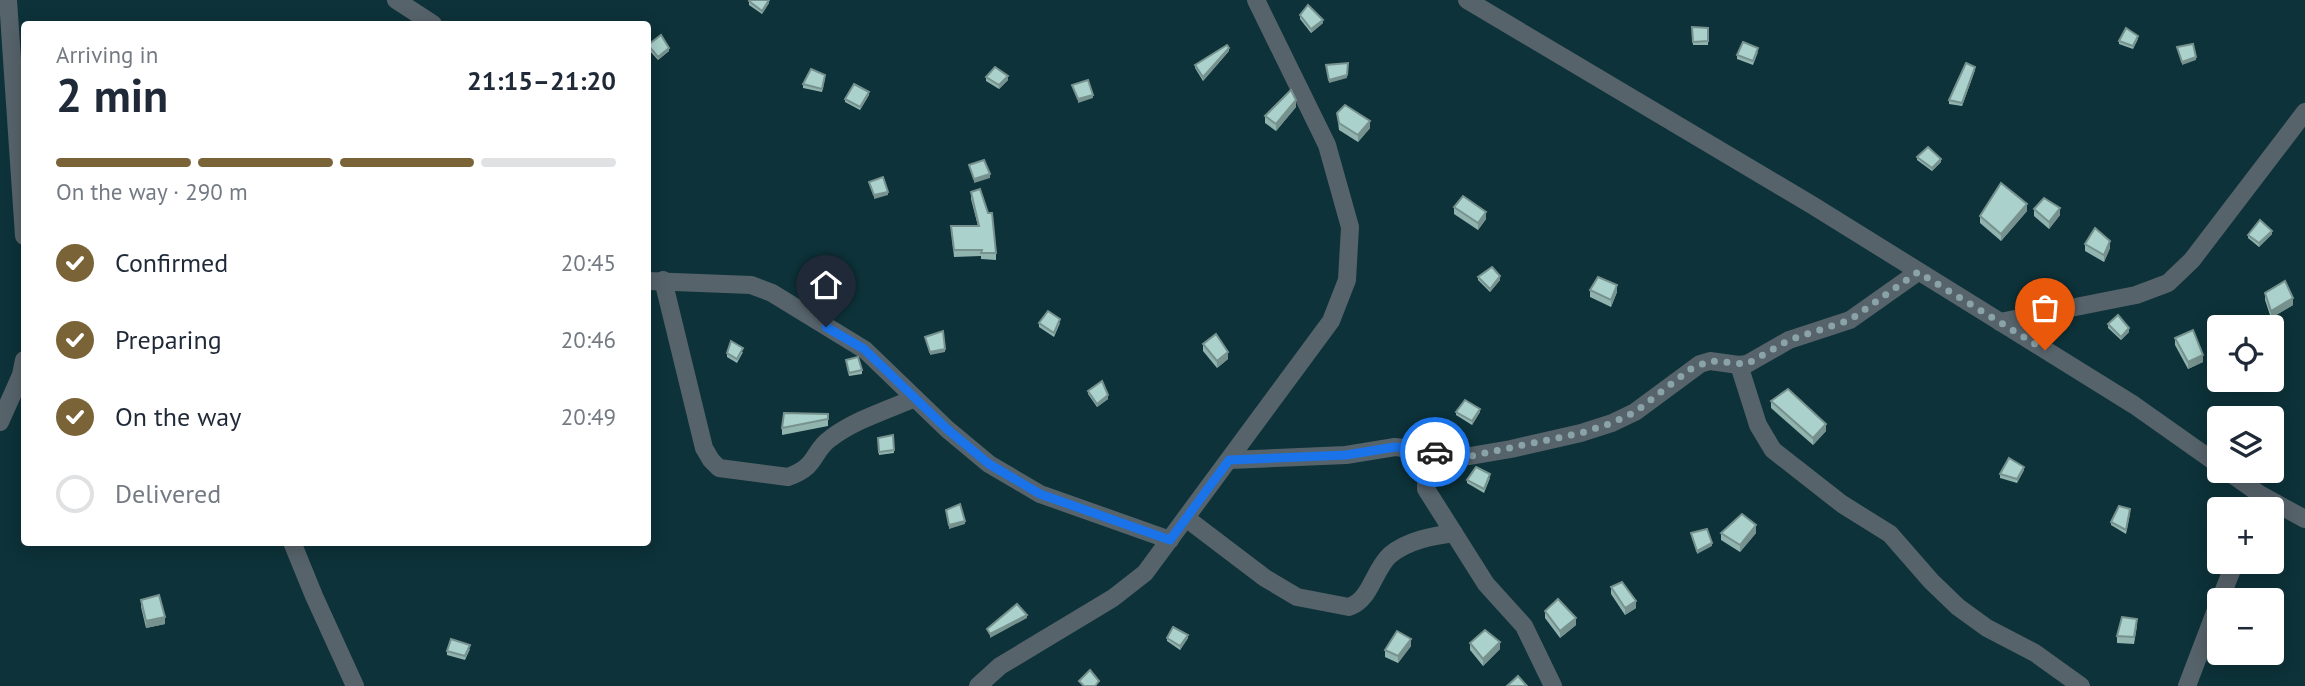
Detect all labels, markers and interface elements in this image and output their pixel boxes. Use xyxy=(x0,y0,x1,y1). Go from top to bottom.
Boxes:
text: Arriving in xyxy=(56,40,158,69)
text: 21:15–21:20 xyxy=(467,64,616,97)
text: 2 min xyxy=(56,65,168,125)
text: On the way · 290 m xyxy=(56,177,248,206)
icon: check xyxy=(56,244,94,282)
text: Confirmed xyxy=(115,246,228,279)
text: 20:45 xyxy=(561,248,616,277)
pin xyxy=(796,255,856,327)
icon: home xyxy=(807,266,845,304)
pin xyxy=(2015,278,2075,350)
icon: bag xyxy=(2026,289,2064,327)
map controls xyxy=(2207,315,2284,665)
button: locate xyxy=(2207,315,2284,392)
icon: check xyxy=(56,321,94,359)
text: Preparing xyxy=(115,323,222,356)
text: 20:46 xyxy=(561,325,616,354)
icon: check xyxy=(56,398,94,436)
text: On the way xyxy=(115,400,241,433)
text: 20:49 xyxy=(561,402,616,431)
button: layers xyxy=(2207,406,2284,483)
courier xyxy=(1400,417,1470,487)
icon: car xyxy=(1416,433,1454,471)
text: Delivered xyxy=(115,477,221,510)
button: + xyxy=(2207,497,2284,574)
button: − xyxy=(2207,588,2284,665)

